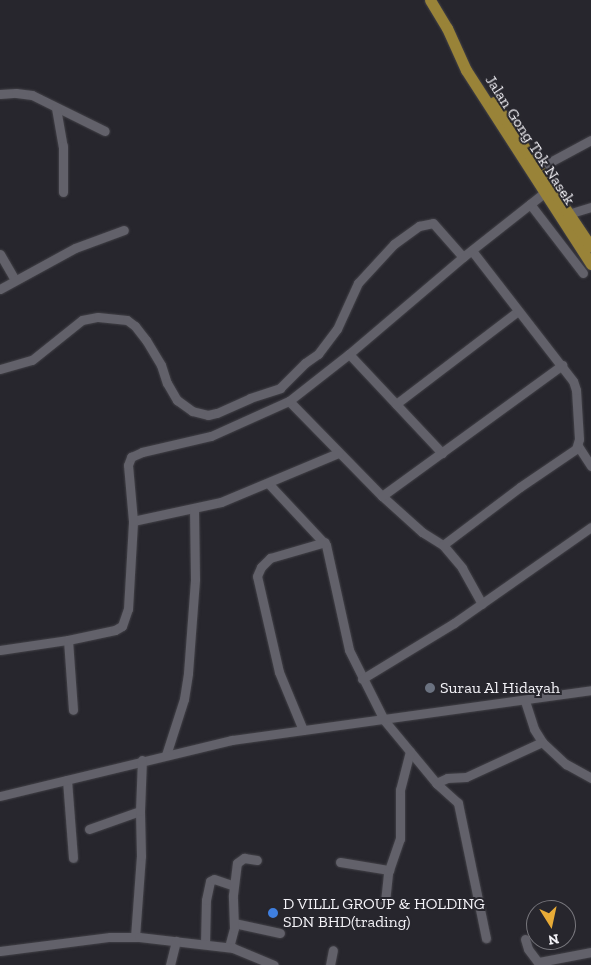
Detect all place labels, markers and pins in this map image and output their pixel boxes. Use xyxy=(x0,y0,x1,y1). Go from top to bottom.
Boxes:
place label: Surau Al Hidayah xyxy=(440,678,560,698)
marker: Surau Al Hidayah xyxy=(424,682,436,694)
place label: D VILLL GROUP & HOLDING SDN BHD(trading) xyxy=(283,894,486,932)
marker: D VILLL GROUP & HOLDING SDN BHD(trading) xyxy=(267,907,279,919)

